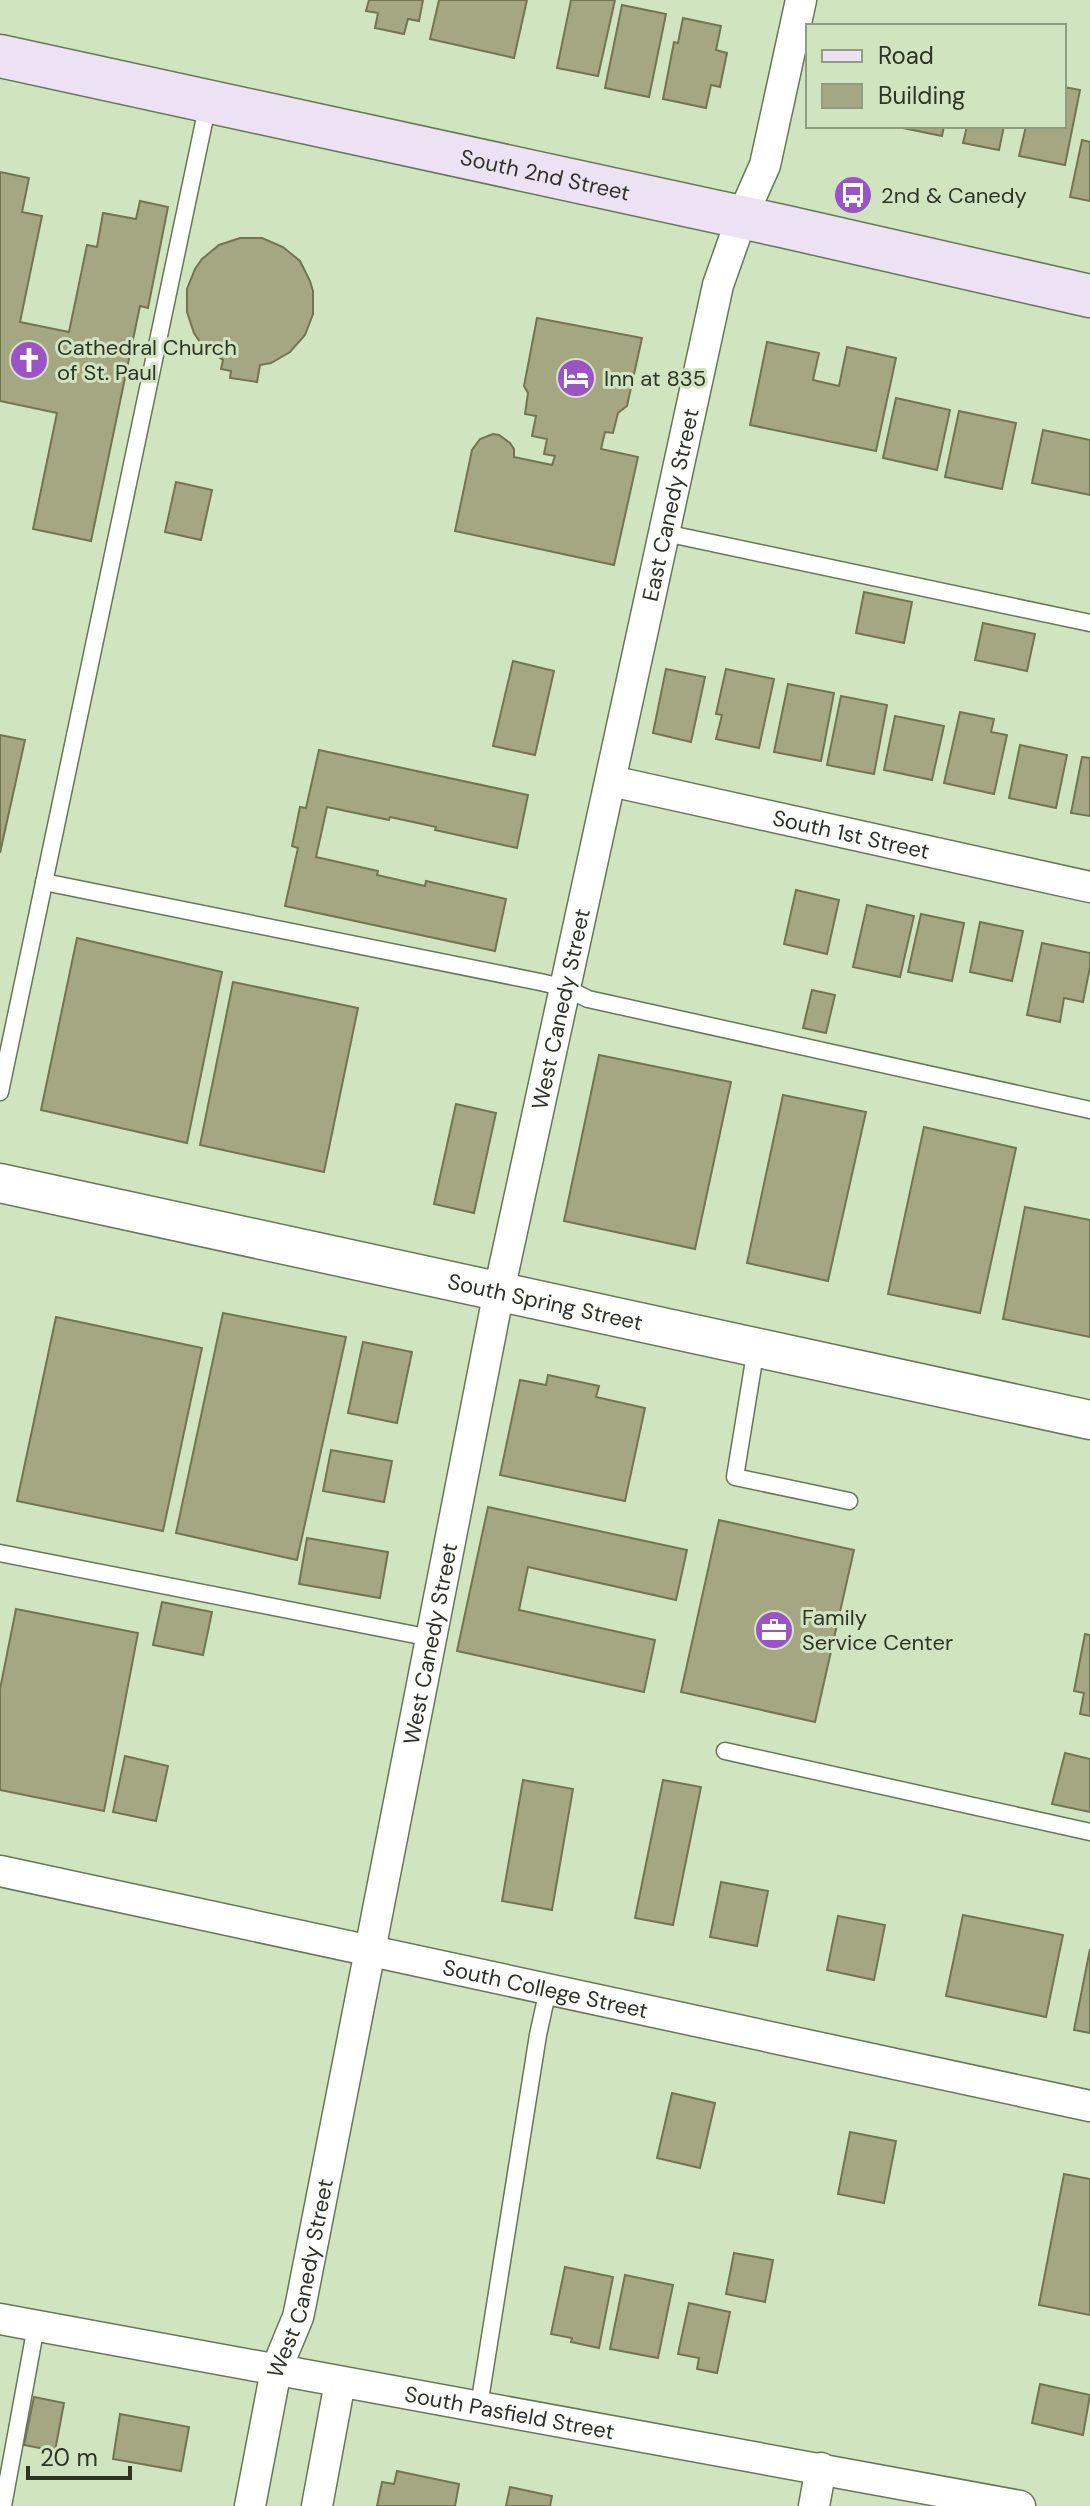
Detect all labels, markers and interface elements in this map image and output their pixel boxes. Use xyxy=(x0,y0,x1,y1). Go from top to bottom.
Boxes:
legend xyxy=(806,24,1066,128)
text: Road xyxy=(878,40,934,71)
text: Building xyxy=(878,80,965,111)
street label: South 2nd Street xyxy=(458,142,633,207)
bus stop icon: 2nd & Canedy xyxy=(832,174,874,216)
place label: 2nd & Canedy xyxy=(881,181,1027,210)
place label: Cathedral Church of St. Paul xyxy=(57,333,237,387)
church icon: Cathedral Church of St. Paul xyxy=(8,339,50,381)
hotel icon: Inn at 835 xyxy=(555,357,597,399)
place label: Inn at 835 xyxy=(604,364,706,393)
street label: East Canedy Street xyxy=(635,406,705,604)
street label: South 1st Street xyxy=(770,803,932,866)
street label: West Canedy Street xyxy=(524,906,596,1112)
street label: South Spring Street xyxy=(445,1266,645,1337)
street label: West Canedy Street xyxy=(396,1540,464,1747)
place label: Family Service Center xyxy=(802,1603,953,1657)
office icon: Family Service Center xyxy=(753,1609,795,1651)
street label: South College Street xyxy=(440,1952,651,2025)
street label: West Canedy Street xyxy=(260,2176,339,2382)
street label: South Pasfield Street xyxy=(402,2379,617,2446)
scale bar xyxy=(28,2430,130,2480)
text: 20 m xyxy=(40,2442,98,2473)

